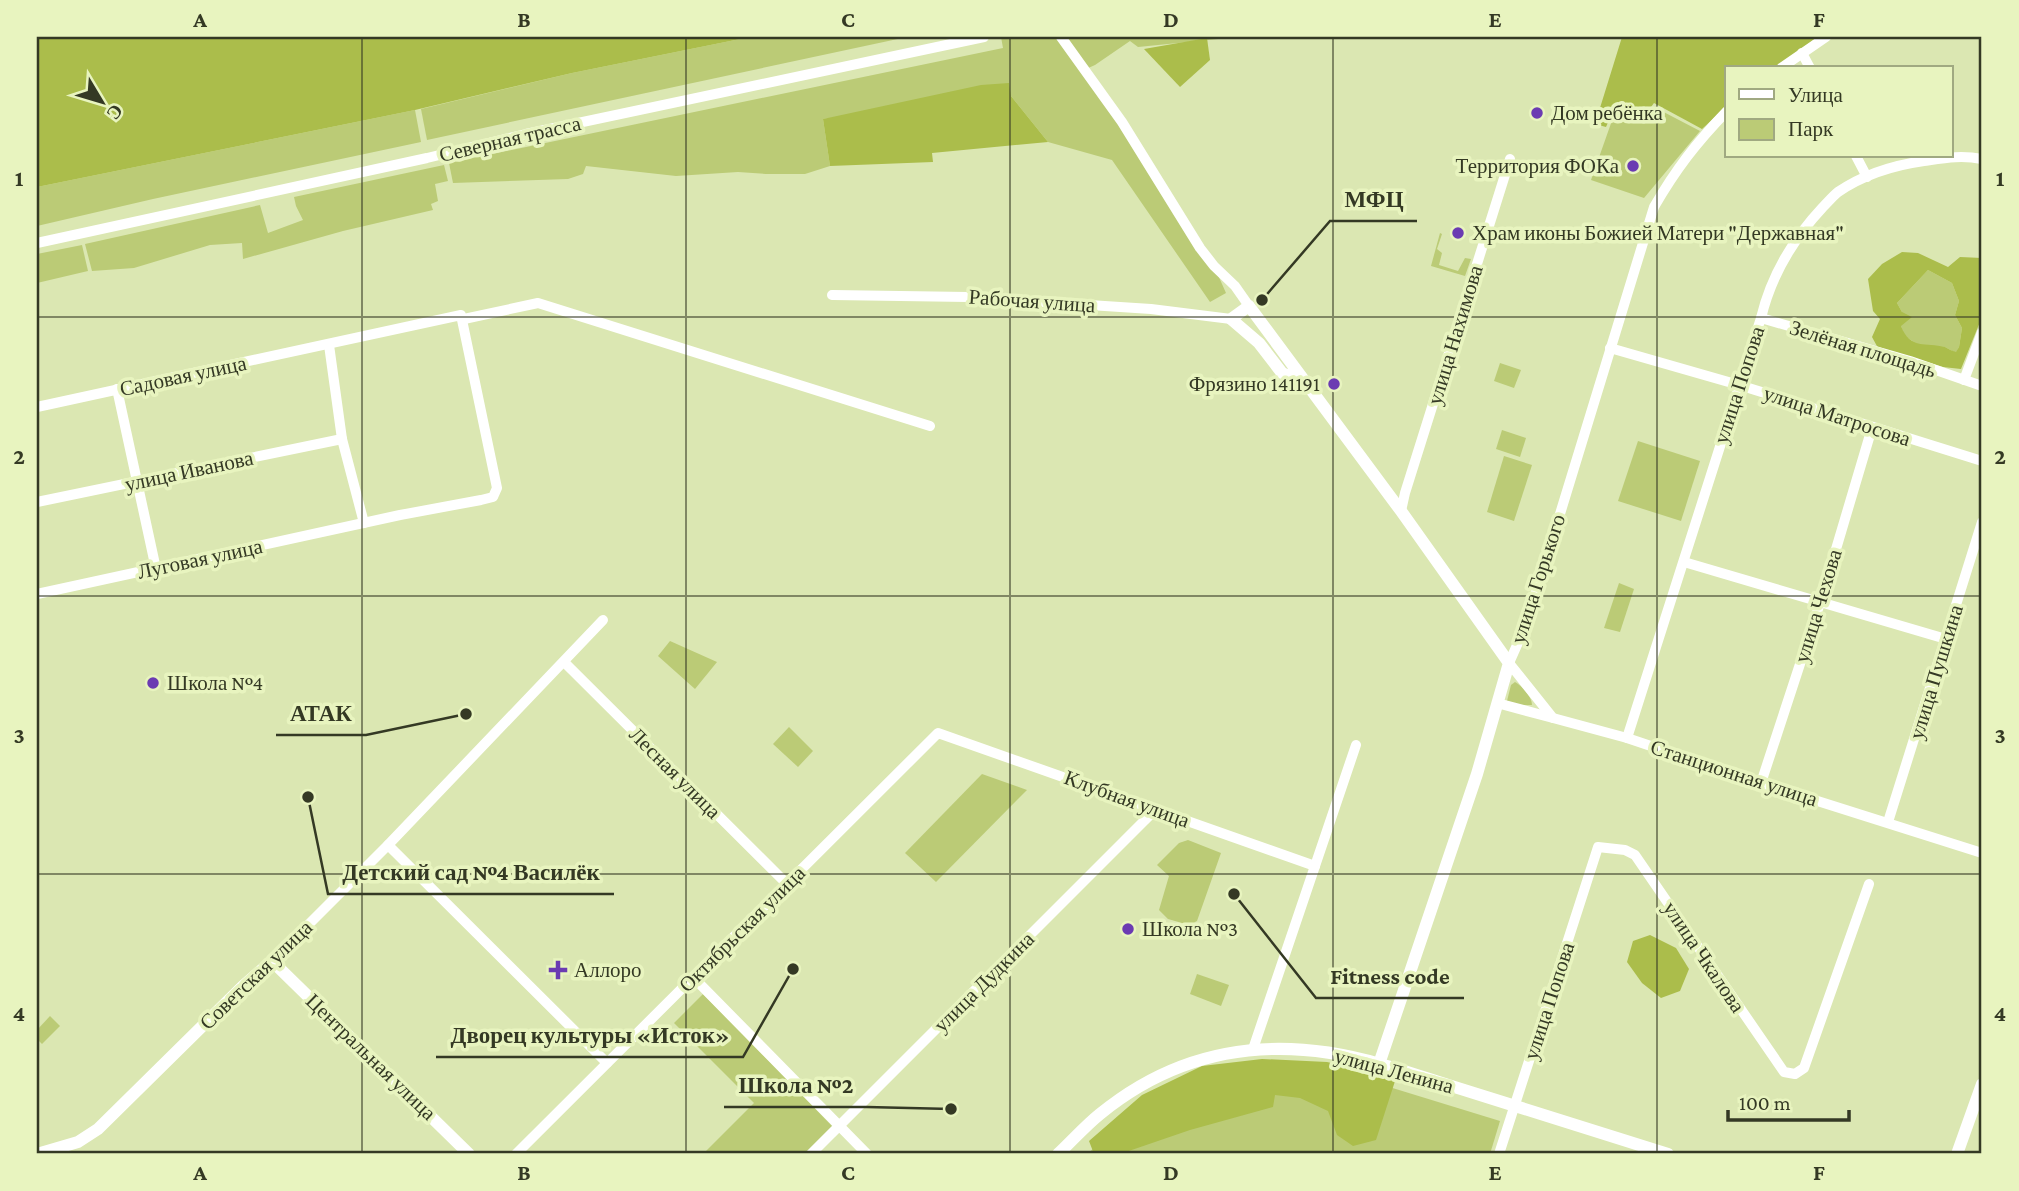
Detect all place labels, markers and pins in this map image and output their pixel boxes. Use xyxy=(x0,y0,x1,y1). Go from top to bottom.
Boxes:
place label: Дом ребёнка xyxy=(1551,101,1664,125)
marker: Дом ребёнка xyxy=(1529,105,1545,121)
place label: Территория ФОКа xyxy=(1456,154,1620,178)
marker: Территория ФОКа xyxy=(1625,158,1641,174)
callout: МФЦ xyxy=(1330,177,1417,221)
place label: Храм иконы Божией Матери "Державная" xyxy=(1472,221,1844,245)
marker: Храм иконы Божией Матери "Державная" xyxy=(1450,225,1466,241)
place label: Фрязино 141191 xyxy=(1189,372,1320,396)
marker: Фрязино 141191 xyxy=(1326,376,1342,392)
place label: Школа №4 xyxy=(167,671,263,695)
marker: Школа №4 xyxy=(145,675,161,691)
callout: АТАК xyxy=(276,691,366,735)
callout: Детский сад №4 Василёк xyxy=(328,850,614,894)
place label: Школа №3 xyxy=(1142,917,1238,941)
marker: Школа №3 xyxy=(1120,921,1136,937)
callout: Fitness code xyxy=(1316,954,1464,998)
place label: Аллоро xyxy=(574,958,642,982)
marker: Аллоро xyxy=(548,960,568,980)
callout: Дворец культуры «Исток» xyxy=(436,1013,743,1057)
callout: Школа №2 xyxy=(724,1063,867,1107)

